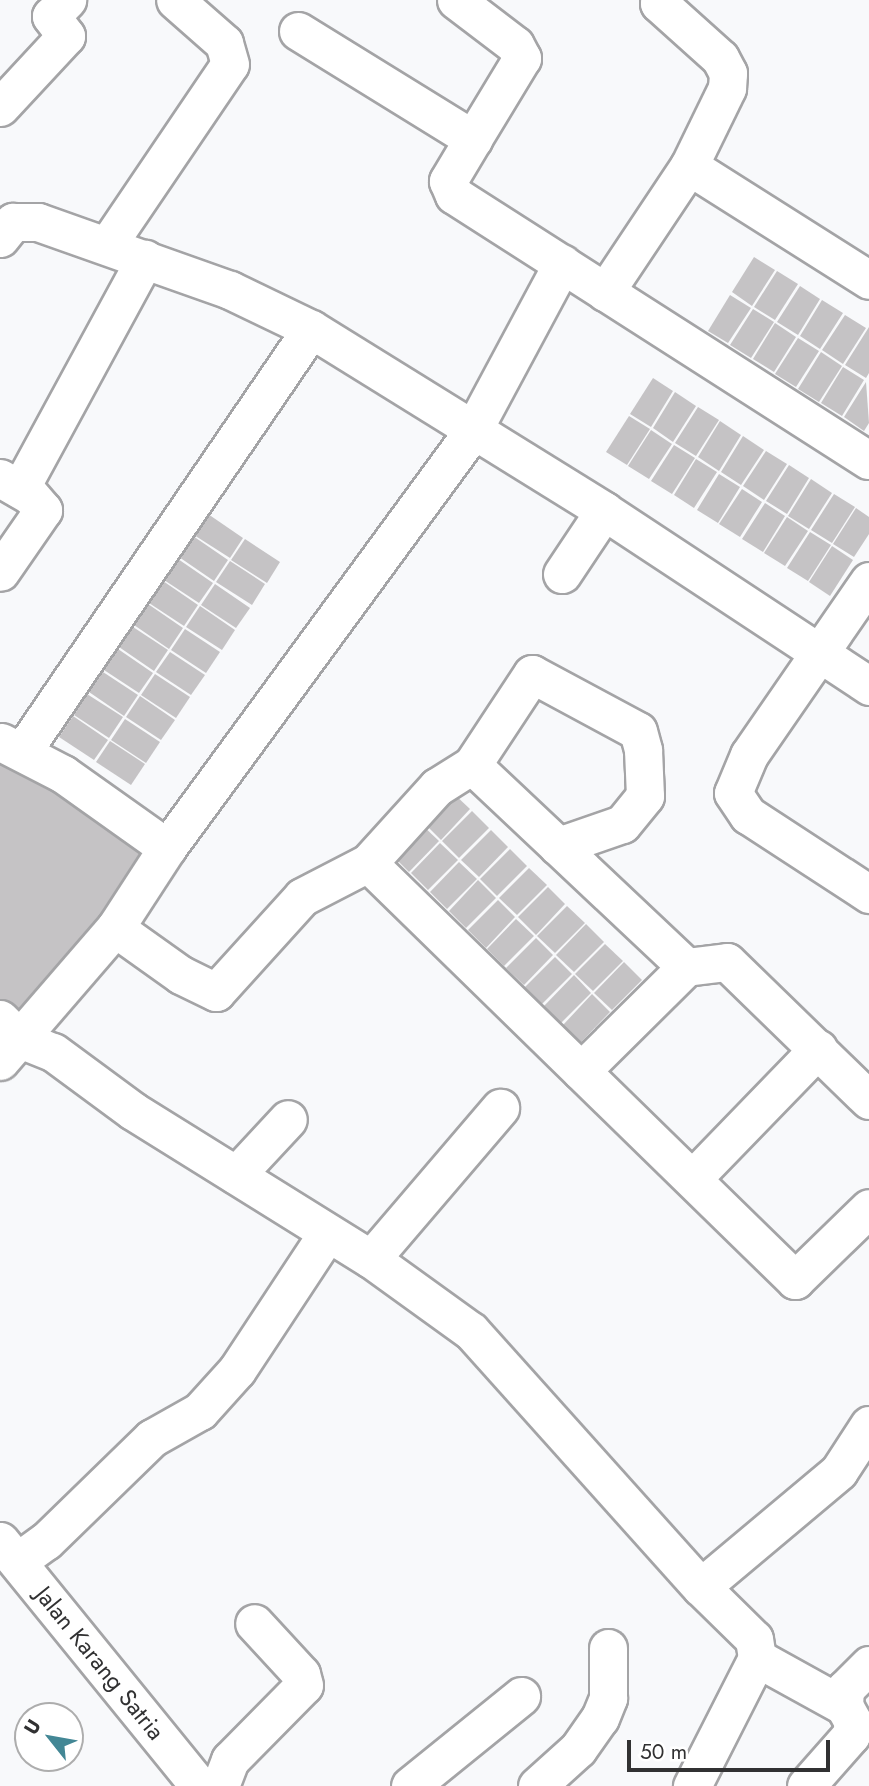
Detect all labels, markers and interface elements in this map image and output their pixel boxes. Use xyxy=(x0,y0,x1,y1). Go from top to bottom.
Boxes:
street label: Jalan Karang Satria xyxy=(29,1580,171,1746)
north arrow xyxy=(14,1702,84,1772)
text: U xyxy=(17,1714,47,1740)
scale bar xyxy=(631,1726,834,1770)
text: 50 m xyxy=(640,1737,687,1767)

